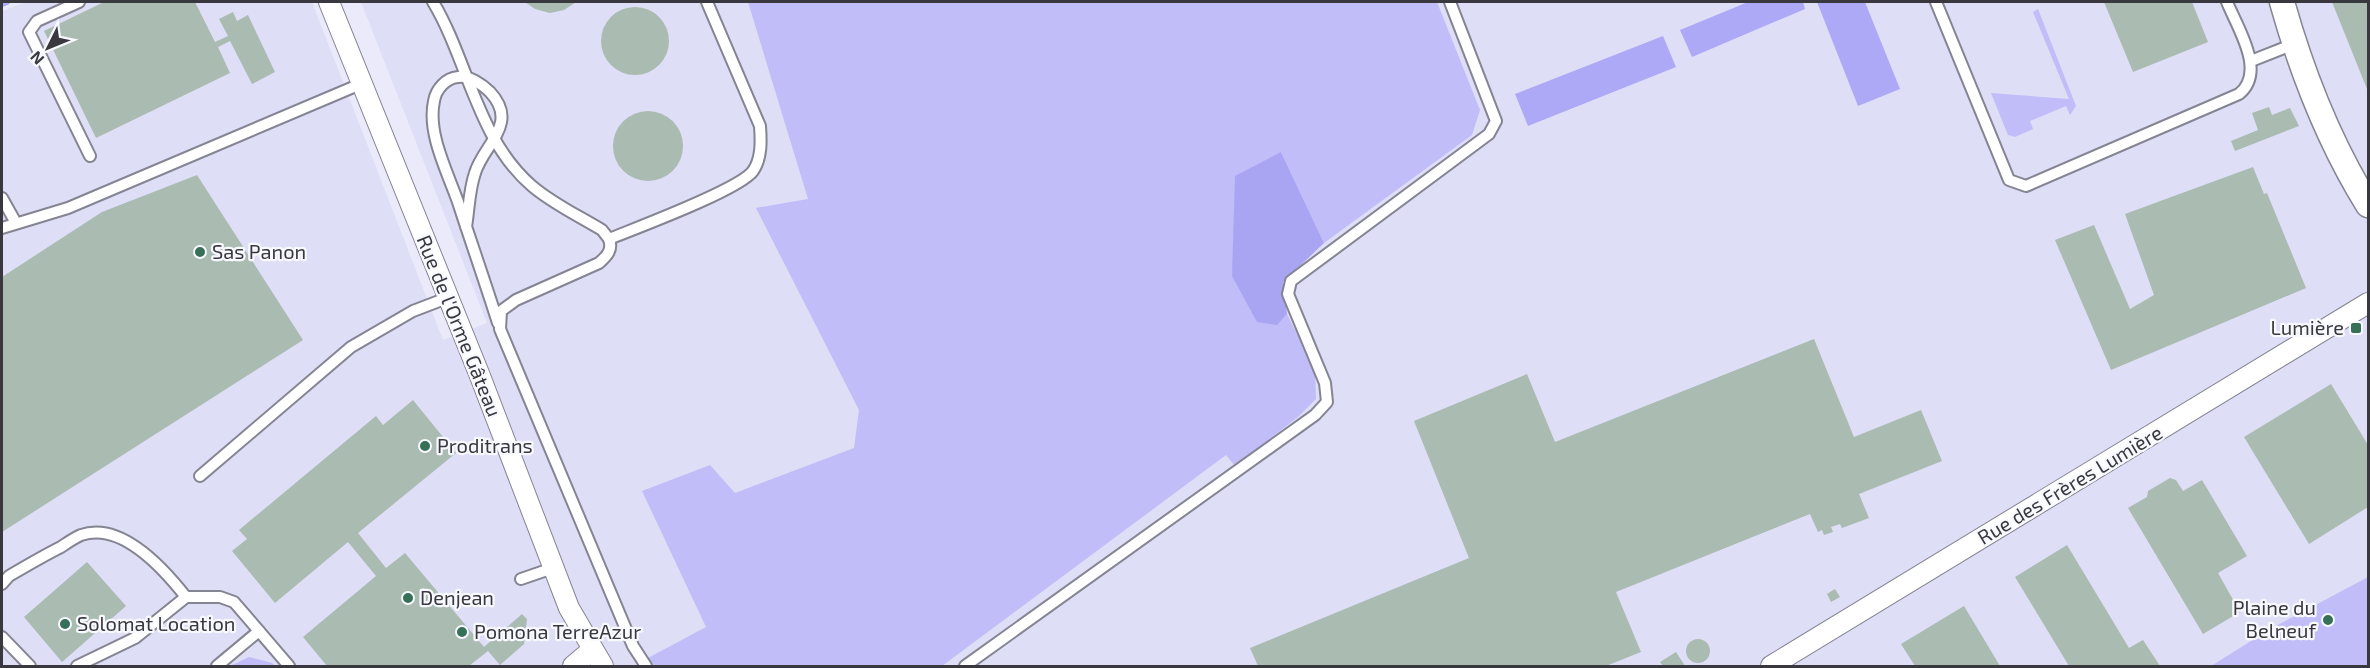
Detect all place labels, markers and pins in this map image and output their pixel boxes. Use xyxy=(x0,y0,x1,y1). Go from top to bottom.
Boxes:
place label: Sas Panon xyxy=(212,239,306,263)
marker: Sas Panon xyxy=(193,245,207,259)
place label: Lumière xyxy=(2271,315,2344,339)
marker: Lumière xyxy=(2349,321,2363,335)
place label: Proditrans xyxy=(437,433,533,457)
marker: Proditrans xyxy=(418,439,432,453)
place label: Denjean xyxy=(420,585,494,609)
marker: Denjean xyxy=(401,591,415,605)
place label: Plaine du Belneuf xyxy=(2233,595,2316,642)
place label: Solomat Location xyxy=(77,611,235,635)
marker: Plaine du Belneuf xyxy=(2321,613,2335,627)
marker: Solomat Location xyxy=(58,617,72,631)
place label: Pomona TerreAzur xyxy=(474,619,641,643)
marker: Pomona TerreAzur xyxy=(455,625,469,639)

